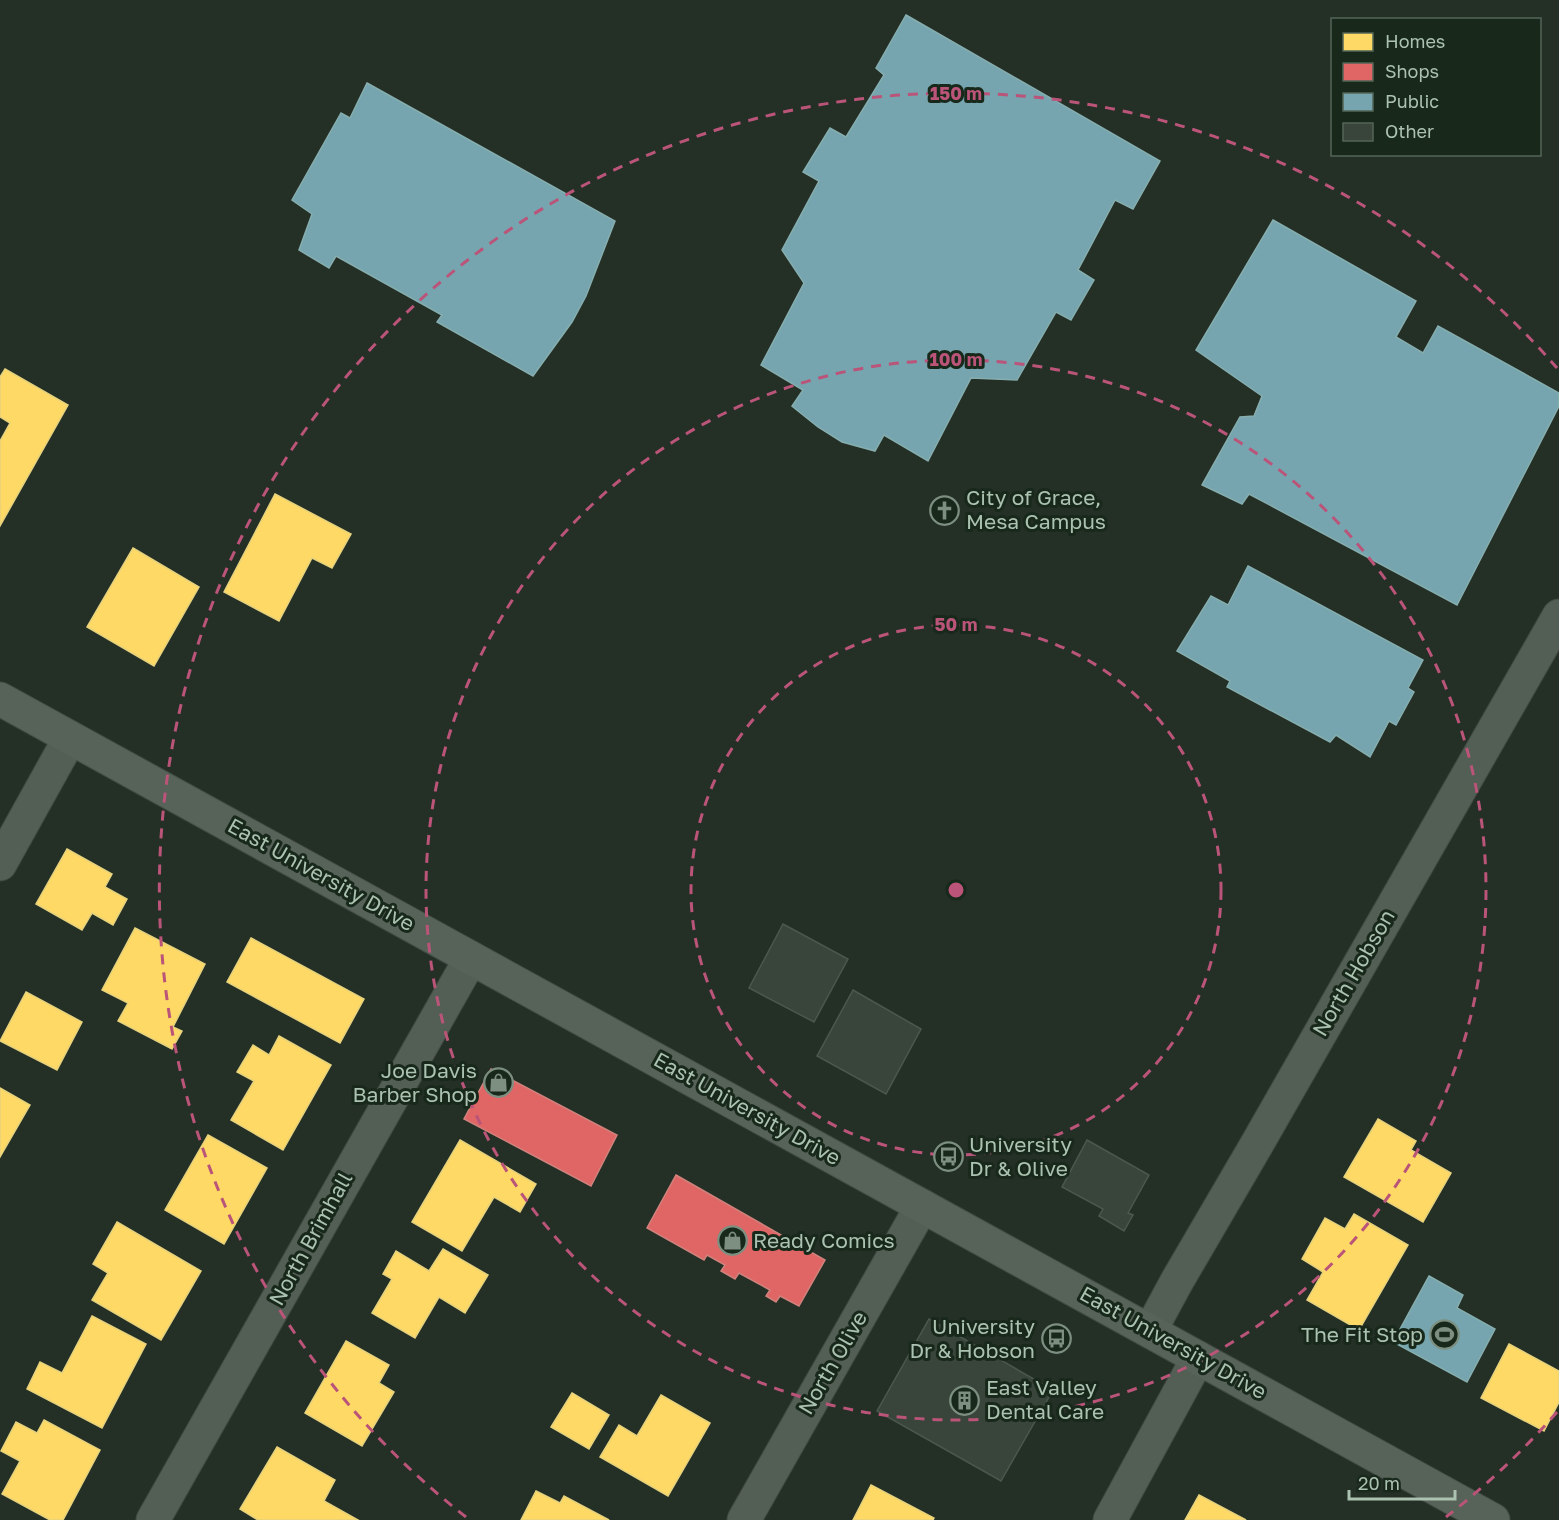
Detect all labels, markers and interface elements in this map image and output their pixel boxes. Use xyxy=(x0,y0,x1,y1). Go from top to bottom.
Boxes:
legend xyxy=(1331,18,1541,156)
text: Homes xyxy=(1385,30,1445,52)
text: Shops xyxy=(1385,60,1439,82)
text: 150 m xyxy=(930,82,982,104)
text: Public xyxy=(1385,90,1439,112)
text: Other xyxy=(1385,120,1434,142)
text: 100 m xyxy=(930,348,982,370)
place label: City of Grace, Mesa Campus xyxy=(966,484,1106,534)
church icon: City of Grace, Mesa Campus xyxy=(929,494,961,526)
text: 50 m xyxy=(935,613,977,635)
street label: East University Drive xyxy=(224,812,419,936)
centre of rings xyxy=(946,880,966,900)
street label: North Hobson xyxy=(1306,905,1400,1040)
street label: East University Drive xyxy=(650,1046,845,1170)
place label: Joe Davis Barber Shop xyxy=(352,1057,477,1107)
shop icon: Joe Davis Barber Shop xyxy=(482,1067,514,1099)
place label: University Dr & Olive xyxy=(969,1131,1072,1181)
bus stop icon: University Dr & Olive xyxy=(932,1141,964,1173)
street label: North Brimhall xyxy=(263,1167,357,1310)
shop icon: Ready Comics xyxy=(716,1225,748,1257)
place label: Ready Comics xyxy=(753,1227,895,1253)
street label: East University Drive xyxy=(1076,1280,1271,1404)
street label: North Olive xyxy=(792,1306,872,1419)
place label: University Dr & Hobson xyxy=(909,1313,1035,1363)
sports icon: The Fit Stop xyxy=(1428,1319,1460,1351)
place label: The Fit Stop xyxy=(1301,1321,1423,1347)
bus stop icon: University Dr & Hobson xyxy=(1040,1323,1072,1355)
place label: East Valley Dental Care xyxy=(986,1374,1104,1424)
building icon: East Valley Dental Care xyxy=(949,1384,981,1416)
scale bar xyxy=(1349,1463,1456,1501)
text: 20 m xyxy=(1358,1472,1400,1494)

